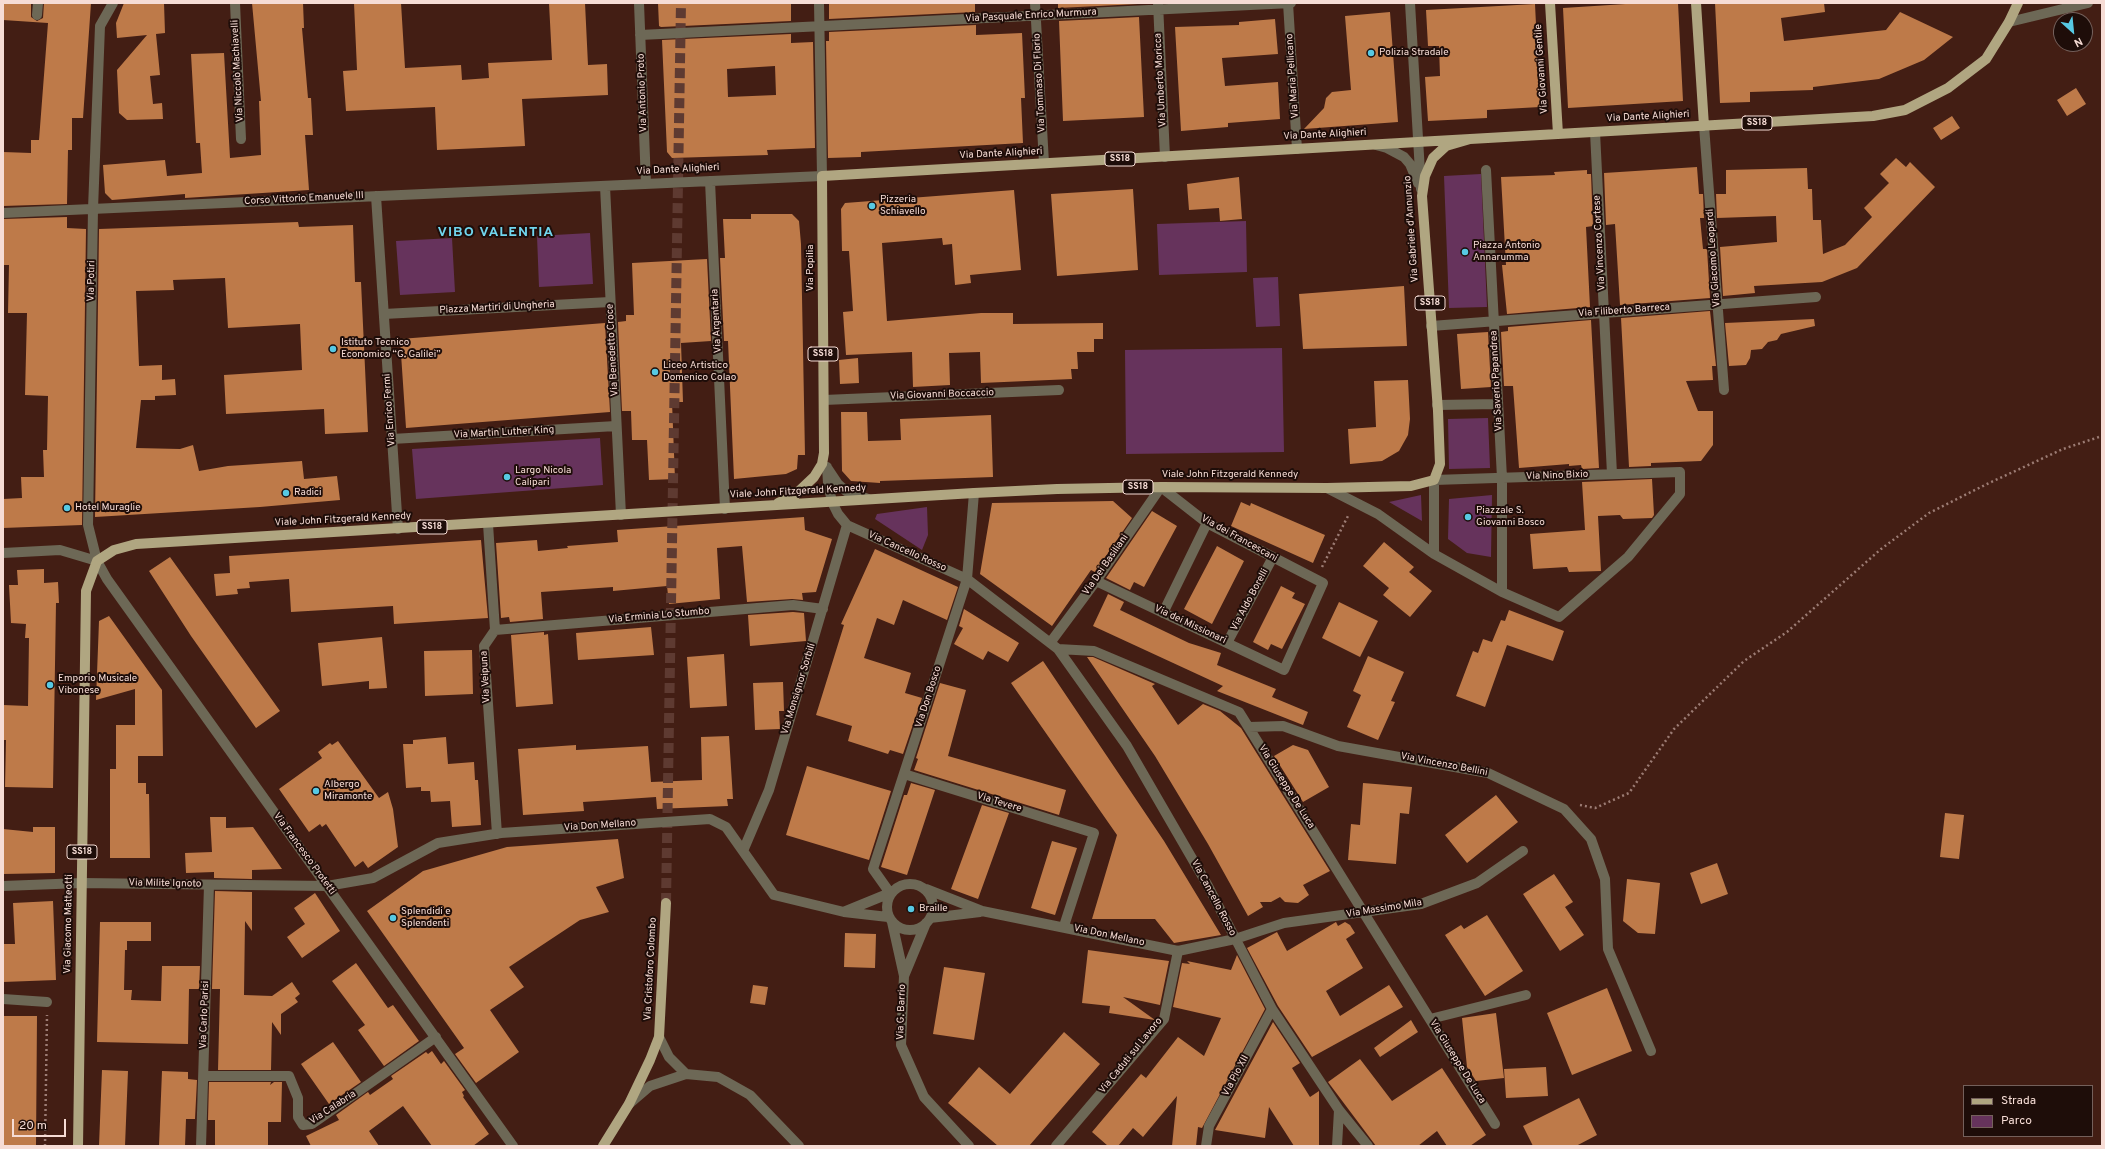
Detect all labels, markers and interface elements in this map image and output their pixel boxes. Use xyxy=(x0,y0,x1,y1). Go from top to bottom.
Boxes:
street label: Via Pasquale Enrico Murmura xyxy=(965,7,1097,25)
north arrow xyxy=(2053,12,2093,52)
street label: Via Niccolò Machiavelli xyxy=(229,20,247,122)
street label: Via Giovanni Gentile xyxy=(1533,24,1551,114)
street label: Via Tommaso Di Florio xyxy=(1031,33,1049,133)
street label: Via Umberto Moricca xyxy=(1153,33,1169,127)
street label: Via Maria Pellicano xyxy=(1284,33,1302,119)
text: N xyxy=(2071,34,2085,50)
place label: Polizia Stradale xyxy=(1379,47,1449,59)
marker: Polizia Stradale xyxy=(1366,48,1376,58)
street label: Via Antonio Proto xyxy=(636,53,650,133)
street label: Via Dante Alighieri xyxy=(1606,109,1690,125)
road number: SS18 xyxy=(1742,116,1772,130)
street label: Via Dante Alighieri xyxy=(1283,127,1367,143)
street label: Via Dante Alighieri xyxy=(959,146,1043,162)
road number: SS18 xyxy=(1105,152,1135,166)
street label: Via Dante Alighieri xyxy=(636,162,720,178)
street label: Via Gabriele d'Annunzio xyxy=(1402,175,1422,283)
street label: Corso Vittorio Emanuele III xyxy=(244,190,364,208)
place label: Pizzeria Schiavello xyxy=(880,194,925,218)
street label: Via Vincenzo Cortese xyxy=(1592,195,1608,291)
marker: Pizzeria Schiavello xyxy=(867,201,877,211)
street label: Via Giacomo Leopardi xyxy=(1705,209,1723,307)
district label: VIBO VALENTIA xyxy=(438,225,554,241)
place label: Piazza Antonio Annarumma xyxy=(1473,240,1540,264)
street label: Via Popilia xyxy=(805,244,817,292)
marker: Piazza Antonio Annarumma xyxy=(1460,247,1470,257)
street label: Via Potiri xyxy=(86,260,98,302)
street label: Via Argentaria xyxy=(709,289,725,353)
road number: SS18 xyxy=(1415,296,1445,310)
street label: Piazza Martiri di Ungheria xyxy=(439,299,555,317)
street label: Via Filiberto Barreca xyxy=(1578,302,1670,320)
street label: Via Benedetto Croce xyxy=(605,303,621,397)
street label: Via Saverio Papandrea xyxy=(1488,330,1506,432)
place label: Istituto Tecnico Economico “G. Galilei” xyxy=(341,337,441,360)
marker: Istituto Tecnico Economico “G. Galilei” xyxy=(328,344,338,354)
road number: SS18 xyxy=(808,347,838,361)
place label: Liceo Artistico Domenico Colao xyxy=(663,360,736,384)
marker: Liceo Artistico Domenico Colao xyxy=(650,367,660,377)
street label: Via Enrico Fermi xyxy=(381,373,399,447)
street label: Via Giovanni Boccaccio xyxy=(890,387,994,403)
street label: Via Martin Luther King xyxy=(453,424,555,442)
place label: Largo Nicola Calipari xyxy=(515,465,571,488)
street label: Viale John Fitzgerald Kennedy xyxy=(1162,469,1298,481)
street label: Via Nino Bixio xyxy=(1526,469,1588,483)
marker: Largo Nicola Calipari xyxy=(502,472,512,482)
road number: SS18 xyxy=(1123,480,1153,494)
street label: Viale John Fitzgerald Kennedy xyxy=(729,482,867,502)
place label: Radici xyxy=(294,487,322,499)
marker: Radici xyxy=(281,488,291,498)
place label: Hotel Muraglie xyxy=(75,502,141,514)
marker: Hotel Muraglie xyxy=(62,503,72,513)
place label: Piazzale S. Giovanni Bosco xyxy=(1476,505,1545,528)
street label: Viale John Fitzgerald Kennedy xyxy=(274,510,412,530)
marker: Piazzale S. Giovanni Bosco xyxy=(1463,512,1473,522)
street label: Via dei Francescani xyxy=(1199,513,1279,565)
road number: SS18 xyxy=(417,520,447,534)
street label: Via Cancello Rosso xyxy=(866,529,948,575)
street label: Via Dei Basiliani xyxy=(1081,532,1131,598)
street label: Via Aldo Borelli xyxy=(1229,567,1271,633)
street label: Via dei Missionari xyxy=(1152,603,1228,647)
street label: Via Erminia Lo Stumbo xyxy=(608,606,710,626)
street label: Via Monsignor Sorbili xyxy=(779,642,819,736)
street label: Via Veipuna xyxy=(479,650,493,704)
street label: Via Don Bosco xyxy=(913,665,945,729)
place label: Emporio Musicale Vibonese xyxy=(58,673,137,696)
marker: Emporio Musicale Vibonese xyxy=(45,680,55,690)
street label: Via Giuseppe De Luca xyxy=(1255,743,1317,831)
street label: Via Vincenzo Bellini xyxy=(1399,751,1489,779)
place label: Albergo Miramonte xyxy=(324,779,372,802)
marker: Albergo Miramonte xyxy=(311,786,321,796)
street label: Via Tevere xyxy=(975,790,1023,816)
street label: Via Francesco Protetti xyxy=(270,811,338,897)
street label: Via Don Mellano xyxy=(564,817,636,835)
road number: SS18 xyxy=(67,845,97,859)
street label: Via Cancello Rosso xyxy=(1188,858,1238,938)
street label: Via Giacomo Matteotti xyxy=(62,874,76,974)
street label: Via Milite Ignoto xyxy=(128,877,202,891)
street label: Via Massimo Mila xyxy=(1345,897,1423,921)
place label: Braille xyxy=(919,903,948,915)
marker: Braille xyxy=(906,904,916,914)
place label: Splendidi e Splendenti xyxy=(401,906,451,930)
marker: Splendidi e Splendenti xyxy=(388,913,398,923)
street label: Via Cristoforo Colombo xyxy=(642,917,660,1021)
street label: Via Don Mellano xyxy=(1072,923,1146,949)
street label: Via Carlo Parisi xyxy=(198,981,212,1049)
street label: Via G. Barrio xyxy=(895,984,909,1040)
street label: Via Caduti sul Lavoro xyxy=(1097,1016,1165,1096)
street label: Via Giuseppe De Luca xyxy=(1426,1018,1488,1106)
street label: Via Pio XII xyxy=(1220,1053,1252,1099)
legend xyxy=(1963,1085,2093,1137)
street label: Via Calabria xyxy=(307,1088,359,1128)
text: Strada xyxy=(2001,1093,2036,1109)
scale bar xyxy=(14,1111,68,1137)
text: Parco xyxy=(2001,1113,2032,1129)
text: 20 m xyxy=(19,1118,47,1134)

